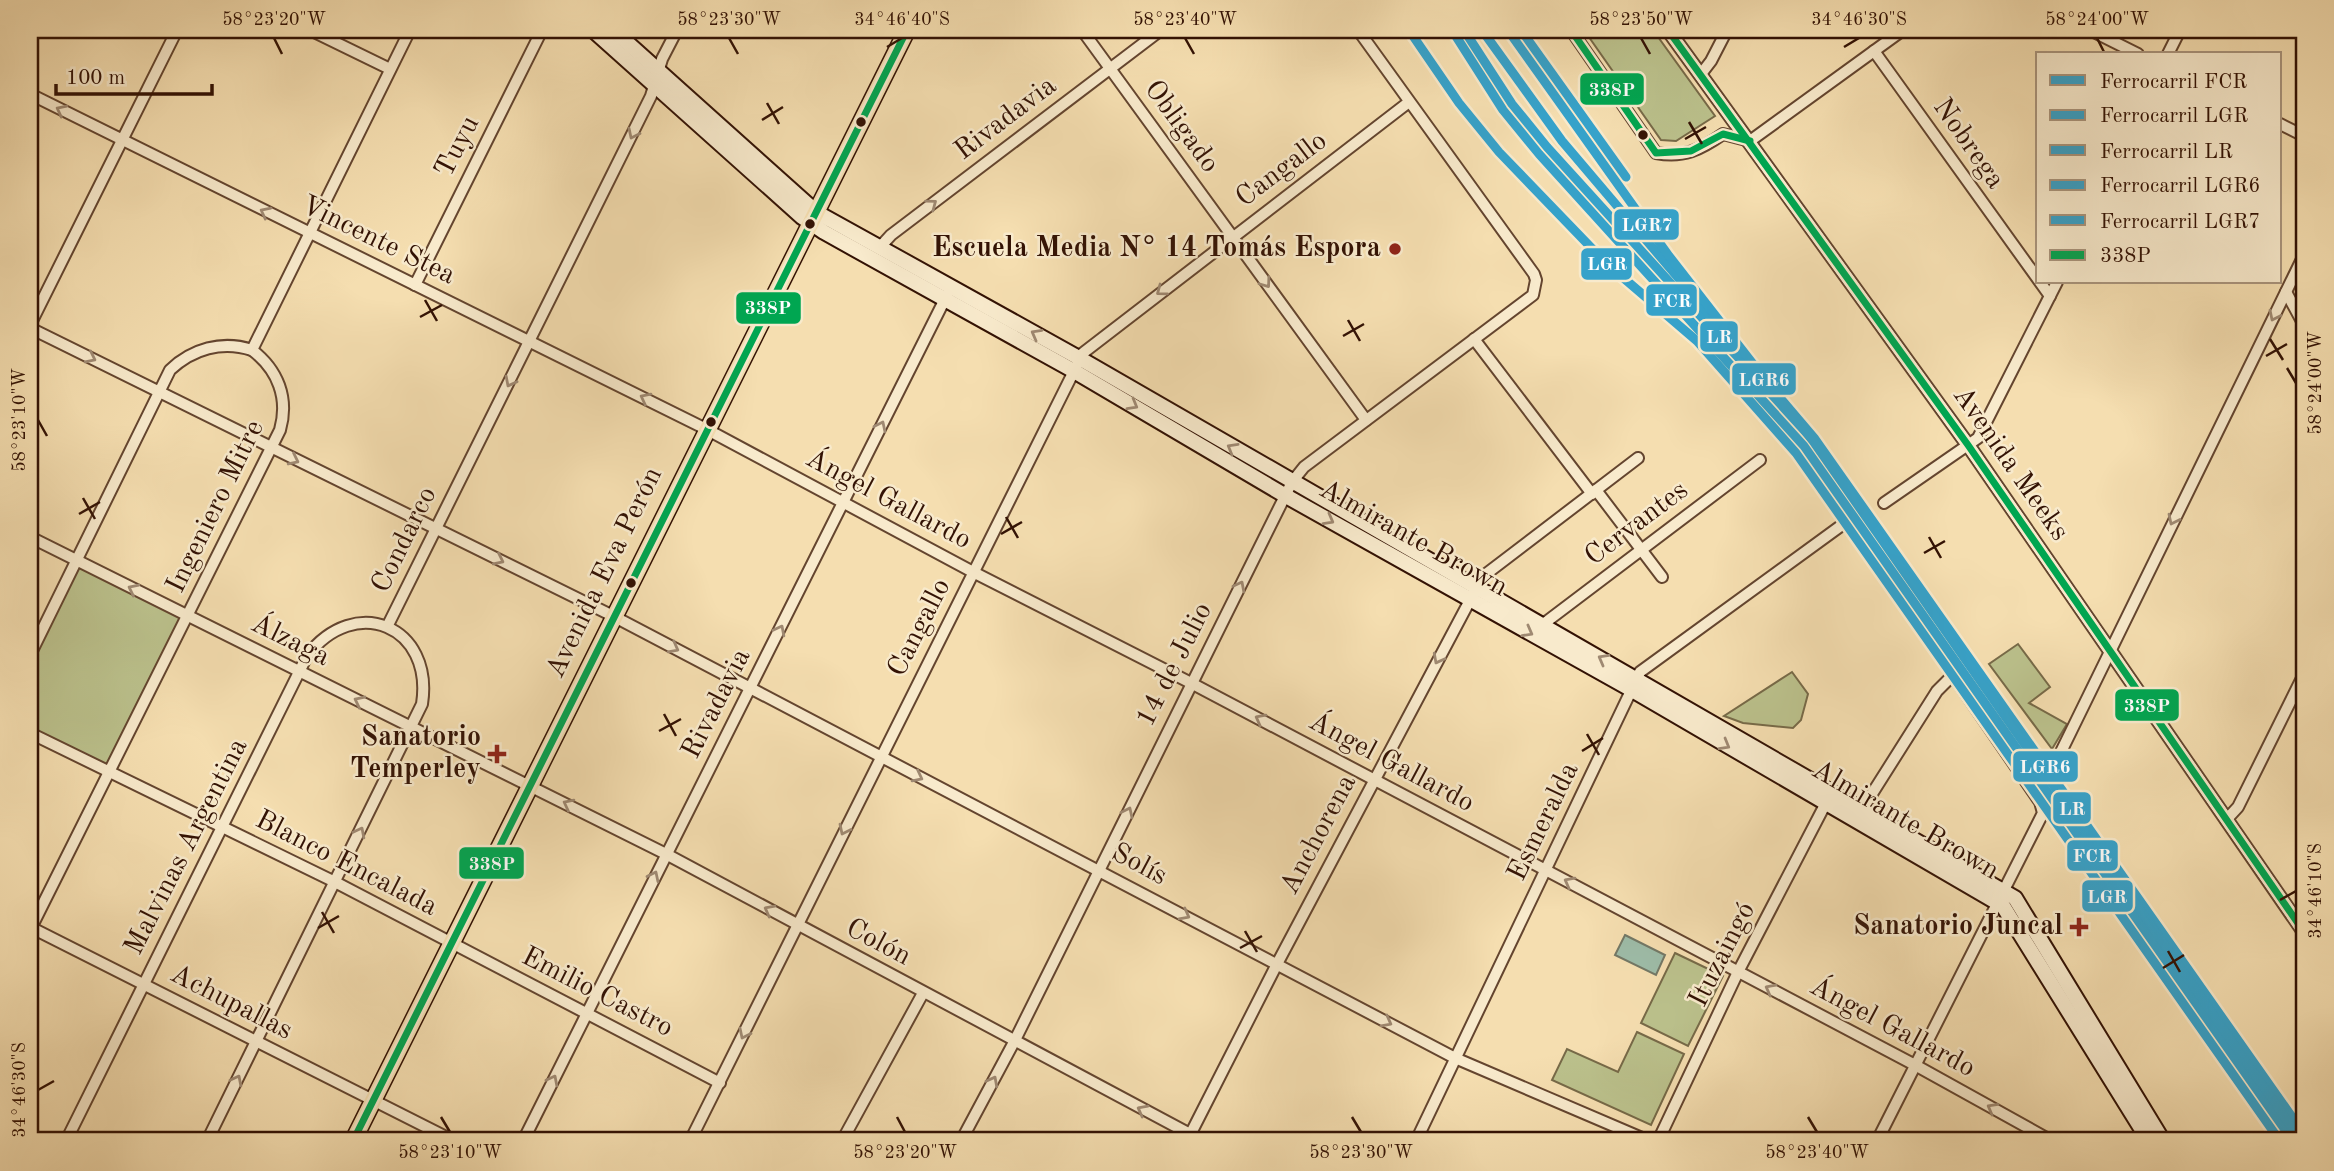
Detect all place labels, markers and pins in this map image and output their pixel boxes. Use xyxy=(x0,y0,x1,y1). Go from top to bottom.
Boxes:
unlabelled marker xyxy=(854,115,868,129)
unlabelled marker xyxy=(1636,128,1650,142)
unlabelled marker xyxy=(803,217,817,231)
place label: Escuela Media N° 14 Tomás Espora xyxy=(932,235,1381,263)
marker: Escuela Media N° 14 Tomás Espora xyxy=(1387,241,1403,257)
unlabelled marker xyxy=(704,415,718,429)
unlabelled marker xyxy=(624,576,638,590)
place label: Sanatorio Temperley xyxy=(350,724,481,784)
marker: Sanatorio Temperley xyxy=(487,744,507,764)
place label: Sanatorio Juncal xyxy=(1853,913,2063,941)
marker: Sanatorio Juncal xyxy=(2069,917,2089,937)

